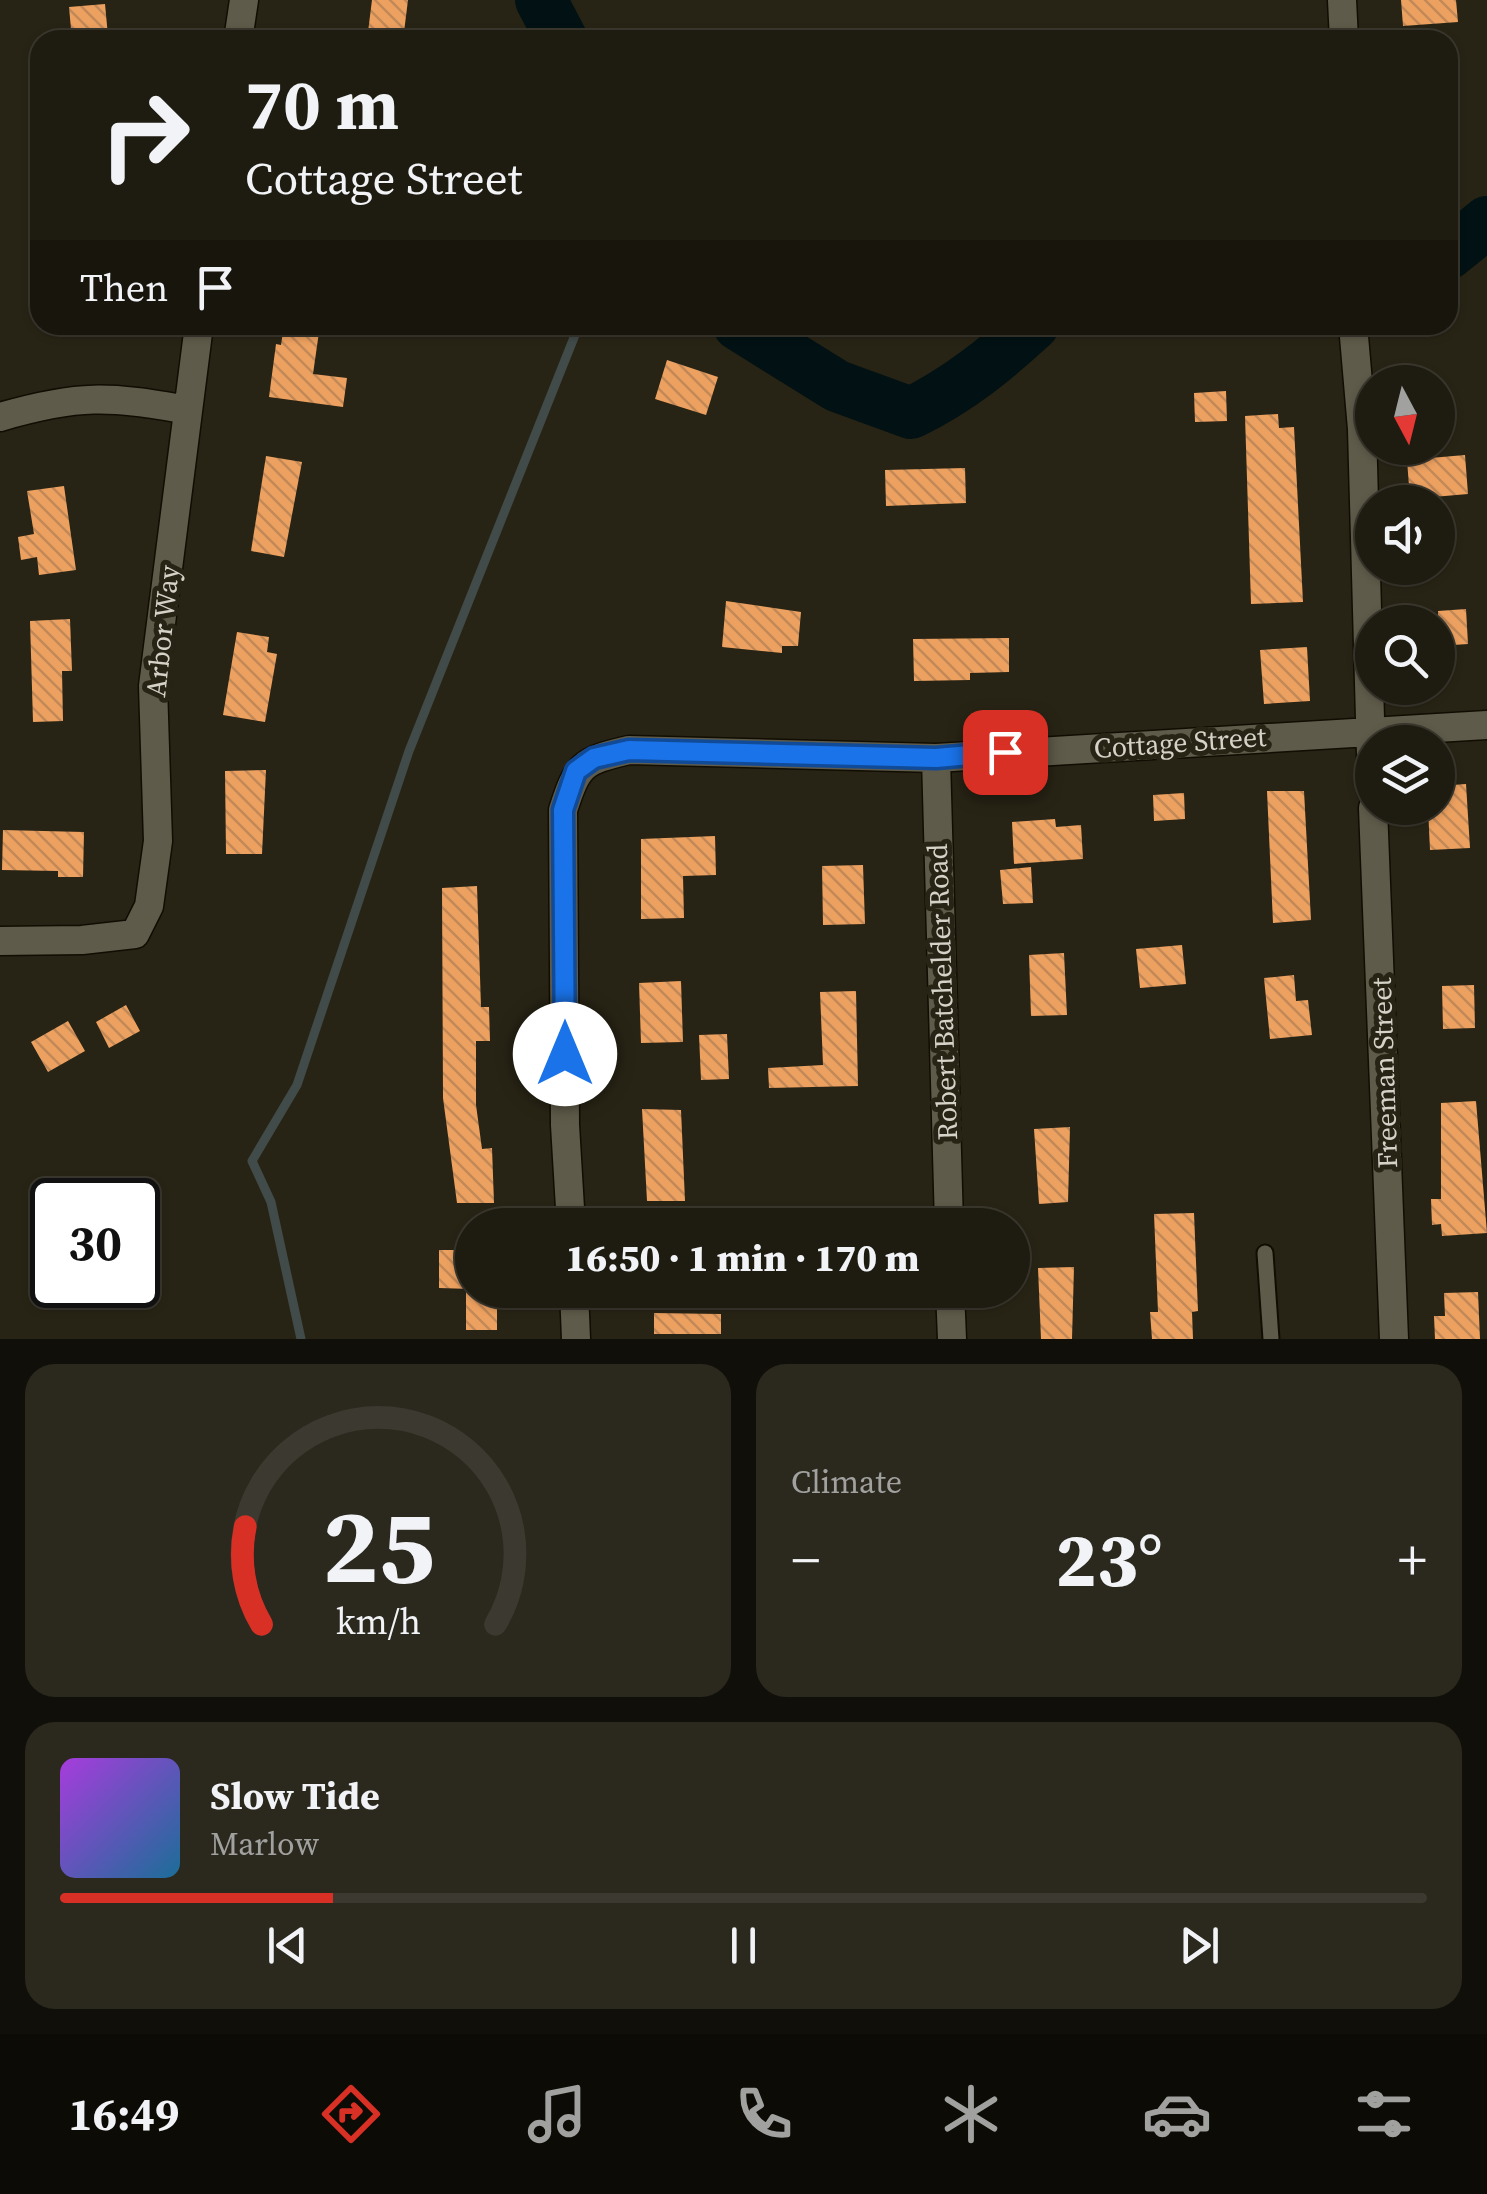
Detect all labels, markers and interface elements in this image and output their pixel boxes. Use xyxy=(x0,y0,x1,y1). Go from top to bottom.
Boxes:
text: 70 m xyxy=(245,56,399,152)
icon: right xyxy=(80,70,210,200)
text: Cottage Street xyxy=(245,147,522,209)
icon: arrive xyxy=(188,260,243,315)
text: Then xyxy=(80,262,168,314)
north arrow xyxy=(1355,365,1455,465)
map controls xyxy=(1355,365,1455,825)
button: sound xyxy=(1355,485,1455,585)
street label: Arbor Way xyxy=(136,562,188,699)
button: search xyxy=(1355,605,1455,705)
pin xyxy=(963,710,1048,795)
street label: Cottage Street xyxy=(1093,717,1268,767)
icon: arrive xyxy=(978,725,1033,780)
button: layers xyxy=(1355,725,1455,825)
street label: Robert Batchelder Road xyxy=(918,843,966,1141)
street label: Freeman Street xyxy=(1362,976,1406,1169)
position arrow xyxy=(513,1002,617,1106)
speed limit sign: 30 xyxy=(30,1178,160,1308)
text: 16:50 · 1 min · 170 m xyxy=(565,1232,920,1284)
text: Climate xyxy=(791,1460,902,1504)
text: 25 xyxy=(322,1474,434,1617)
text: 23° xyxy=(1055,1508,1163,1611)
text: − xyxy=(791,1522,820,1597)
text: + xyxy=(1398,1522,1427,1597)
text: km/h xyxy=(335,1597,421,1646)
text: Slow Tide xyxy=(210,1770,380,1822)
text: Marlow xyxy=(210,1822,319,1866)
icon: previous xyxy=(260,1918,315,1973)
icon: pause xyxy=(716,1918,771,1973)
icon: next xyxy=(1172,1918,1227,1973)
icon: directions xyxy=(316,2079,386,2149)
icon: music xyxy=(522,2079,592,2149)
icon: phone xyxy=(729,2079,799,2149)
icon: climate xyxy=(936,2079,1006,2149)
icon: car xyxy=(1142,2079,1212,2149)
icon: filters xyxy=(1349,2079,1419,2149)
text: 16:49 xyxy=(68,2083,179,2145)

